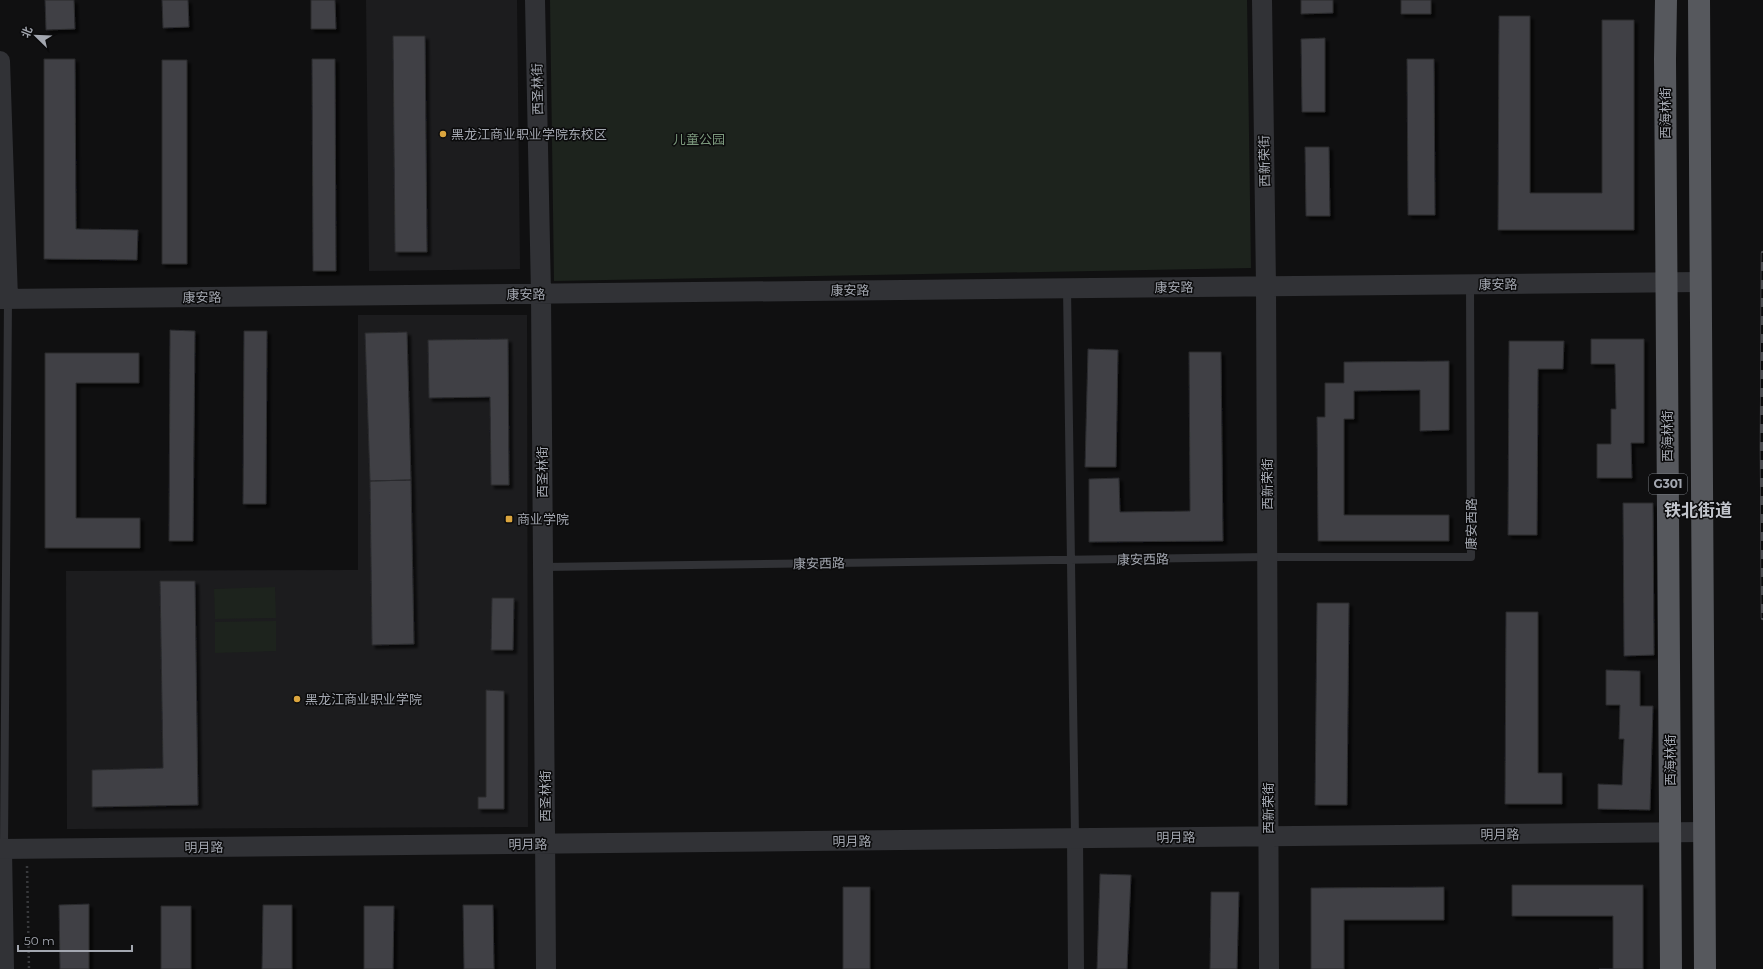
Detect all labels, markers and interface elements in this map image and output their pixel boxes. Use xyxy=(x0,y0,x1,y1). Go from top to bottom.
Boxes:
north arrow xyxy=(16,16,56,56)
text: 北 xyxy=(18,24,35,40)
street label: 西圣林街 xyxy=(529,63,545,115)
street label: 西海林街 xyxy=(1657,87,1673,139)
place label: 黑龙江商业职业学院东校区 xyxy=(451,126,607,142)
marker: 黑龙江商业职业学院东校区 xyxy=(438,129,448,139)
park label: 儿童公园 xyxy=(673,131,725,147)
street label: 西新荣街 xyxy=(1256,135,1272,187)
street label: 康安路 xyxy=(1478,276,1518,292)
street label: 康安路 xyxy=(1154,279,1194,295)
street label: 康安路 xyxy=(830,282,870,298)
street label: 康安路 xyxy=(506,286,546,302)
street label: 康安路 xyxy=(182,289,222,305)
street label: 西海林街 xyxy=(1659,410,1675,462)
street label: 西圣林街 xyxy=(534,446,550,498)
street label: 西新荣街 xyxy=(1259,458,1275,510)
road number: G301 xyxy=(1649,474,1687,494)
street label: 康安西路 xyxy=(1463,498,1479,550)
district label: 铁北街道 xyxy=(1664,500,1732,520)
place label: 商业学院 xyxy=(517,511,569,527)
marker: 商业学院 xyxy=(504,514,514,524)
street label: 康安西路 xyxy=(1117,551,1169,567)
street label: 康安西路 xyxy=(793,555,845,571)
place label: 黑龙江商业职业学院 xyxy=(305,691,422,707)
marker: 黑龙江商业职业学院 xyxy=(292,694,302,704)
street label: 西海林街 xyxy=(1662,734,1678,786)
street label: 西圣林街 xyxy=(537,770,553,822)
street label: 西新荣街 xyxy=(1260,782,1276,834)
street label: 明月路 xyxy=(1480,826,1520,842)
street label: 明月路 xyxy=(1156,829,1196,845)
street label: 明月路 xyxy=(832,833,872,849)
street label: 明月路 xyxy=(508,836,548,852)
street label: 明月路 xyxy=(184,839,224,855)
scale bar xyxy=(18,927,132,953)
text: 50 m xyxy=(24,933,55,948)

